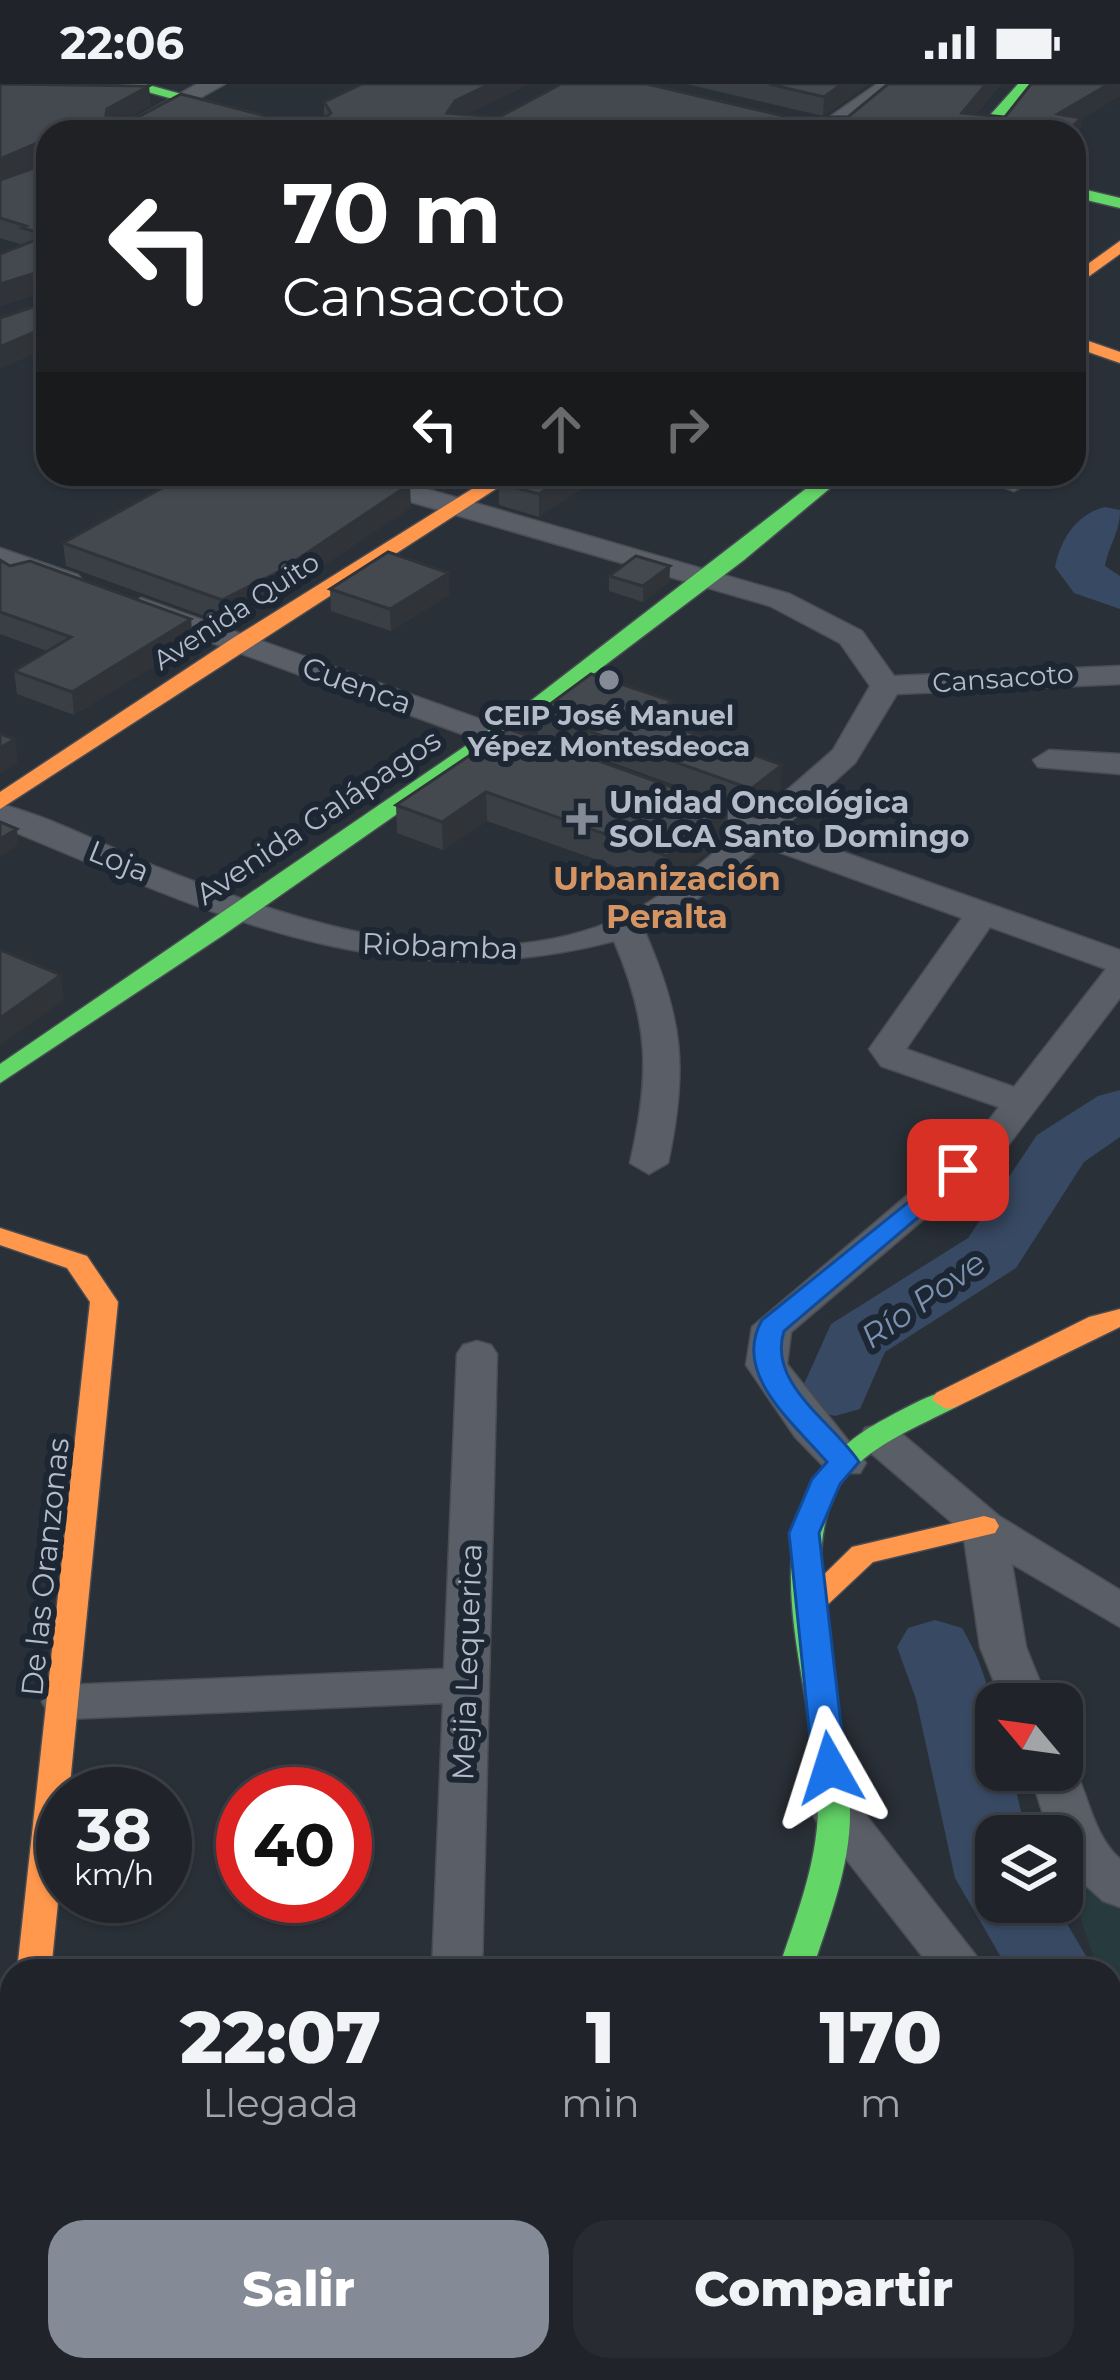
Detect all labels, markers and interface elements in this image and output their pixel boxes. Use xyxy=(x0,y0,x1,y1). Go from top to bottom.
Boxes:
text: 22:06 xyxy=(60,15,184,70)
text: 70 m xyxy=(282,162,501,264)
icon: left xyxy=(84,168,240,324)
text: Cansacoto xyxy=(282,264,565,330)
icon: left xyxy=(402,396,468,462)
icon: ahead xyxy=(528,396,594,462)
icon: right xyxy=(654,396,720,462)
street label: Avenida Quito xyxy=(147,545,325,677)
street label: Cuenca xyxy=(297,648,417,722)
street label: Cansacoto xyxy=(931,657,1075,699)
marker: CEIP José Manuel Yépez Montesdeoca xyxy=(596,667,622,693)
place label: CEIP José Manuel Yépez Montesdeoca xyxy=(467,699,750,763)
street label: Avenida Galápagos xyxy=(188,721,448,913)
place label: Unidad Oncológica SOLCA Santo Domingo xyxy=(609,784,970,855)
marker: Unidad Oncológica SOLCA Santo Domingo xyxy=(566,803,598,835)
street label: Loja xyxy=(83,832,155,890)
district label: Urbanización Peralta xyxy=(553,858,781,936)
street label: Riobamba xyxy=(361,925,519,967)
pin xyxy=(907,1119,1009,1221)
icon: arrive xyxy=(925,1137,991,1203)
water label: Río Pove xyxy=(853,1242,993,1356)
street label: De las Oranzonas xyxy=(13,1436,77,1698)
street label: Mejia Lequerica xyxy=(444,1543,490,1781)
north arrow xyxy=(975,1683,1083,1791)
map controls xyxy=(975,1683,1083,1923)
position arrow xyxy=(767,1705,893,1831)
speed limit sign: 40 xyxy=(216,1767,372,1923)
text: 38 xyxy=(76,1793,152,1866)
button: layers xyxy=(975,1815,1083,1923)
text: km/h xyxy=(74,1856,154,1893)
text: 22:07 xyxy=(180,1993,381,2081)
text: 1 xyxy=(586,1993,615,2081)
text: 170 xyxy=(819,1993,942,2081)
text: Llegada xyxy=(203,2079,359,2127)
text: min xyxy=(561,2079,640,2127)
text: m xyxy=(860,2079,901,2127)
button: Salir xyxy=(48,2220,549,2358)
button: Compartir xyxy=(573,2220,1074,2358)

